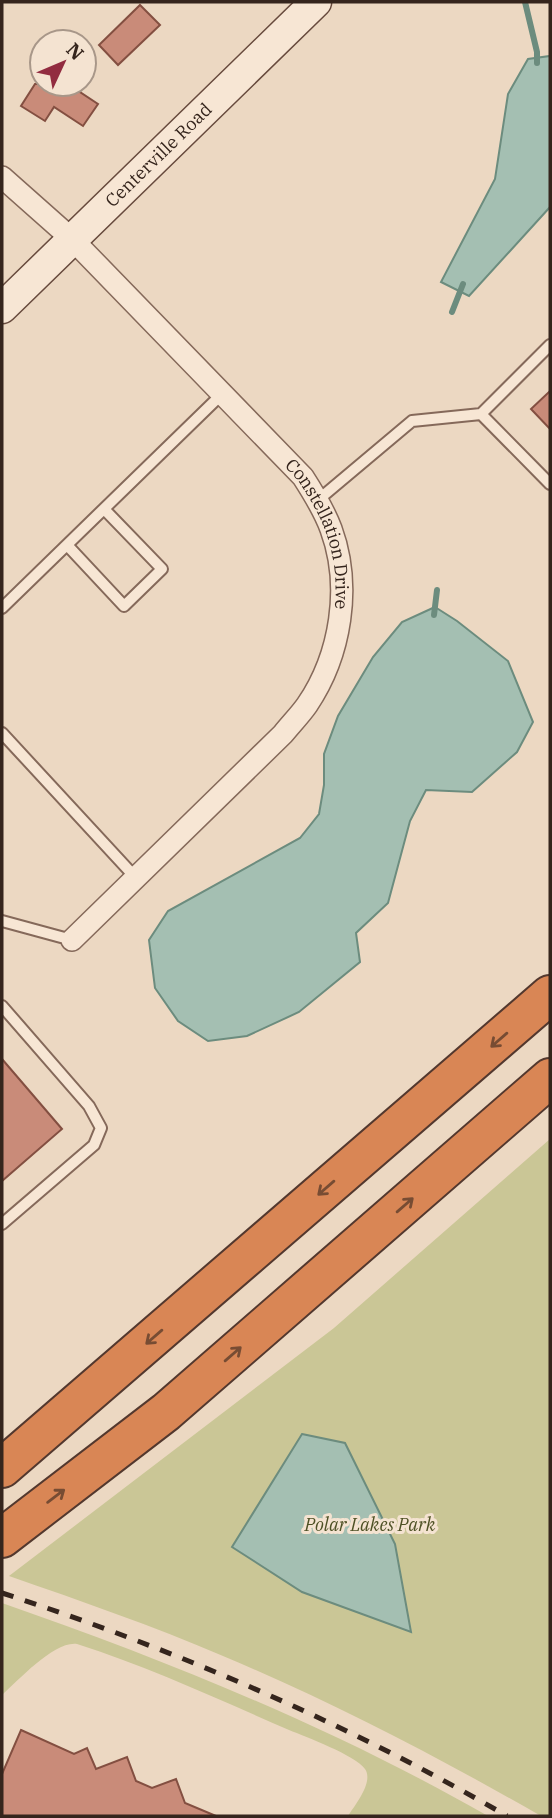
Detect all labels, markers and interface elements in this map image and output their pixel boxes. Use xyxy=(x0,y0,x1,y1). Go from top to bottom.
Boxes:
north arrow xyxy=(28,28,98,98)
text: N xyxy=(61,37,89,65)
street label: Centerville Road xyxy=(100,98,217,212)
street label: Constellation Drive xyxy=(280,454,354,610)
one-way arrow xyxy=(490,1031,508,1047)
one-way arrow xyxy=(318,1180,336,1196)
one-way arrow xyxy=(396,1197,414,1213)
one-way arrow xyxy=(145,1329,163,1345)
one-way arrow xyxy=(224,1346,242,1362)
one-way arrow xyxy=(46,1489,65,1504)
park label: Polar Lakes Park xyxy=(304,1513,436,1536)

